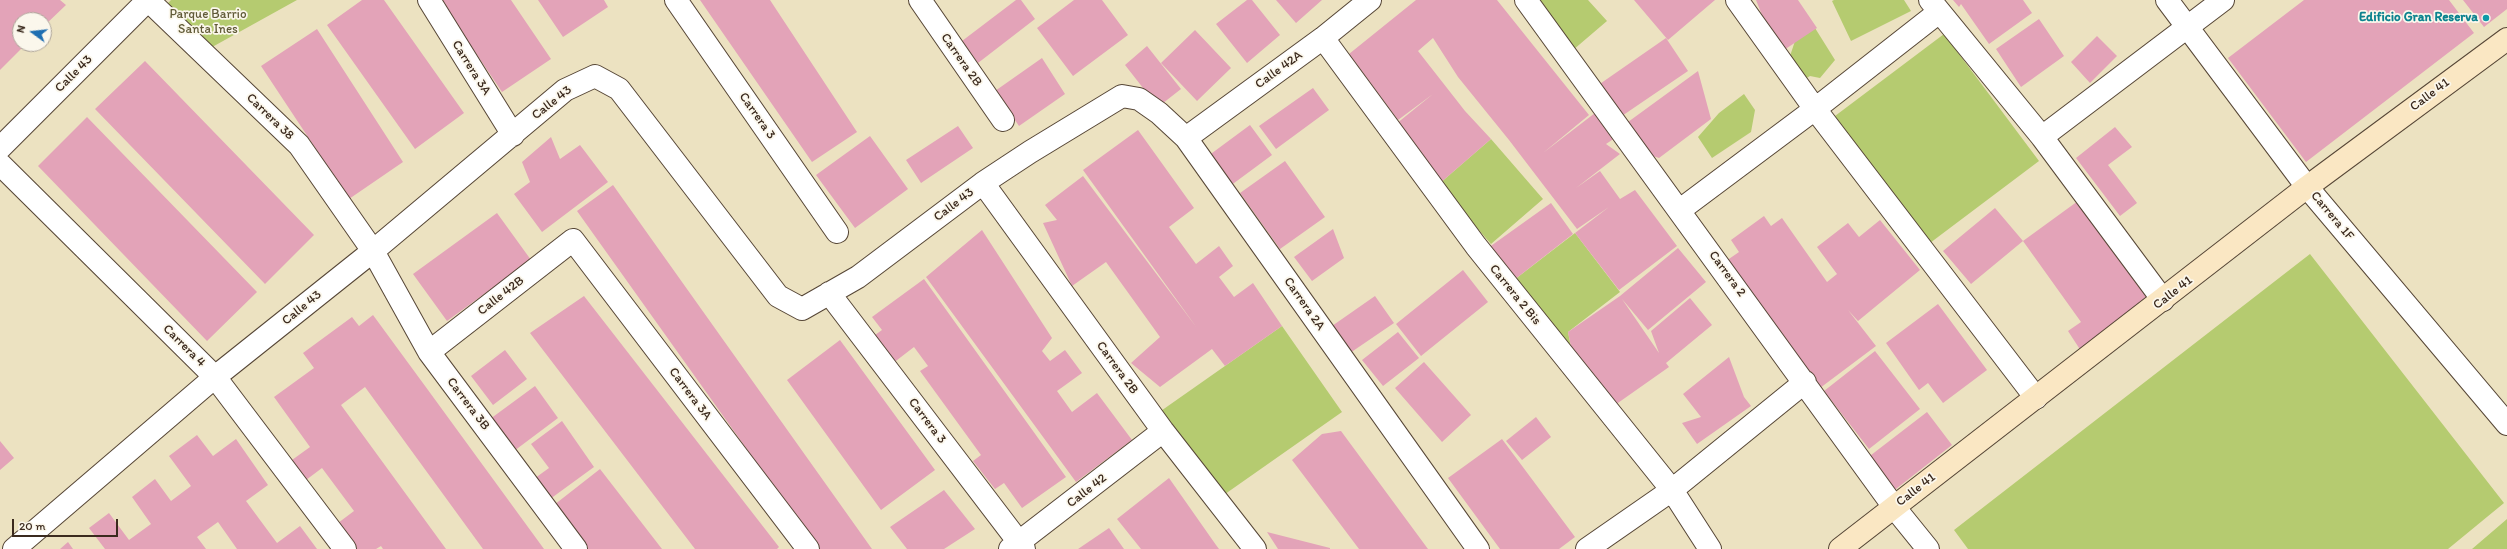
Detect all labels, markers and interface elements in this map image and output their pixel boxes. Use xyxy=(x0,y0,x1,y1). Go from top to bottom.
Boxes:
park label: Parque Barrio Santa Ines xyxy=(169,7,247,38)
place label: Edificio Gran Reserva xyxy=(2359,10,2478,26)
north arrow xyxy=(12,12,52,52)
marker: Edificio Gran Reserva xyxy=(2481,13,2491,23)
text: N xyxy=(14,24,28,34)
street label: Carrera 2B xyxy=(937,30,985,90)
street label: Carrera 3A xyxy=(448,38,494,98)
street label: Calle 42A xyxy=(1252,48,1306,92)
street label: Calle 43 xyxy=(52,52,96,96)
street label: Calle 41 xyxy=(2407,75,2453,115)
street label: Calle 43 xyxy=(529,83,575,123)
street label: Carrera 38 xyxy=(243,90,297,144)
street label: Carrera 3 xyxy=(735,90,779,142)
street label: Calle 43 xyxy=(931,185,977,225)
street label: Carrera 1F xyxy=(2307,188,2357,244)
street label: Carrera 2 xyxy=(1705,248,1749,300)
street label: Carrera 2 Bis xyxy=(1486,262,1544,328)
street label: Calle 42B xyxy=(475,273,527,319)
street label: Calle 41 xyxy=(2150,273,2196,313)
street label: Carrera 2A xyxy=(1280,274,1328,334)
street label: Calle 43 xyxy=(279,287,325,329)
street label: Carrera 4 xyxy=(159,321,209,371)
street label: Carrera 2B xyxy=(1093,339,1141,397)
street label: Carrera 3A xyxy=(665,365,715,423)
street label: Carrera 3B xyxy=(443,375,493,433)
street label: Carrera 3 xyxy=(905,395,949,447)
street label: Calle 41 xyxy=(1893,470,1939,510)
street label: Calle 42 xyxy=(1064,471,1110,511)
scale bar xyxy=(14,511,120,537)
text: 20 m xyxy=(19,519,46,533)

